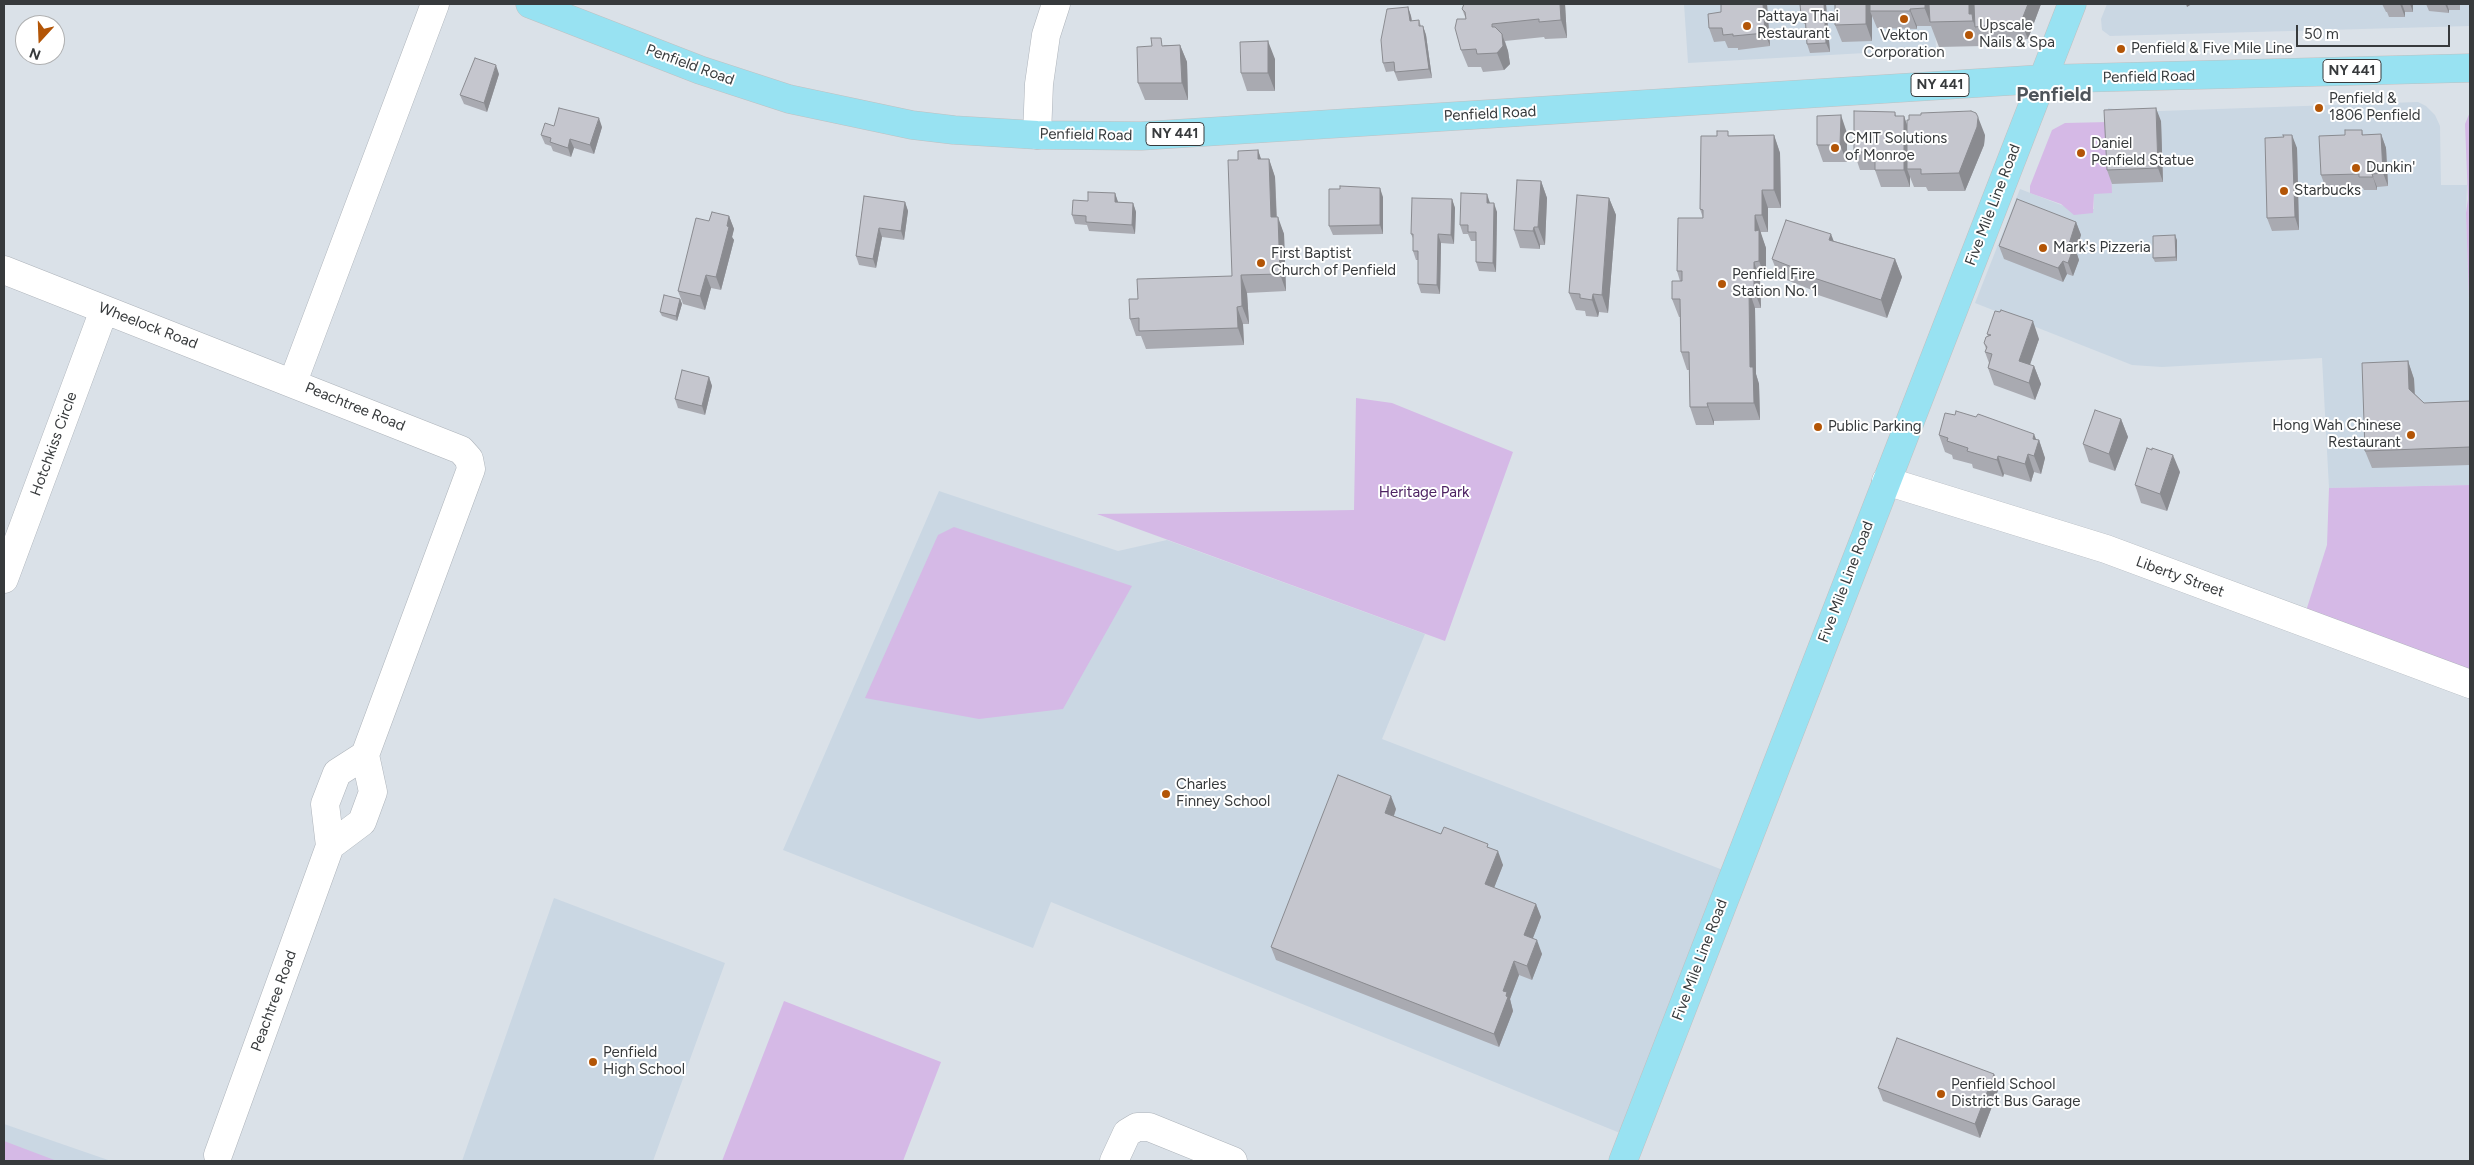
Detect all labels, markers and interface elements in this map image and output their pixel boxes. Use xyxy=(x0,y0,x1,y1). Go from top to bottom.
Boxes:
place label: Pattaya Thai Restaurant xyxy=(1757,8,1839,43)
marker: Vekton Corporation xyxy=(1898,13,1910,25)
north arrow xyxy=(15,15,65,65)
scale bar xyxy=(2299,15,2453,47)
place label: Upscale Nails & Spa xyxy=(1979,17,2055,52)
marker: Pattaya Thai Restaurant xyxy=(1741,20,1753,32)
text: 50 m xyxy=(2304,25,2339,43)
place label: Vekton Corporation xyxy=(1863,27,1945,62)
marker: Upscale Nails & Spa xyxy=(1963,29,1975,41)
place label: Penfield & Five Mile Line xyxy=(2131,40,2293,58)
street label: Penfield Road xyxy=(643,41,737,89)
marker: Penfield & Five Mile Line xyxy=(2115,43,2127,55)
text: N xyxy=(27,44,43,63)
road number: NY 441 xyxy=(2323,59,2381,82)
street label: Penfield Road xyxy=(2103,67,2195,87)
road number: NY 441 xyxy=(1911,74,1969,96)
district label: Penfield xyxy=(2016,83,2092,107)
place label: Penfield & 1806 Penfield xyxy=(2329,90,2421,125)
marker: Penfield & 1806 Penfield xyxy=(2313,102,2325,114)
street label: Penfield Road xyxy=(1443,103,1537,125)
road number: NY 441 xyxy=(1146,122,1204,146)
street label: Penfield Road xyxy=(1040,125,1132,145)
place label: CMIT Solutions of Monroe xyxy=(1845,130,1947,165)
place label: Daniel Penfield Statue xyxy=(2091,135,2194,170)
marker: CMIT Solutions of Monroe xyxy=(1829,142,1841,154)
street label: Five Mile Line Road xyxy=(1962,142,2024,268)
marker: Daniel Penfield Statue xyxy=(2075,147,2087,159)
place label: Dunkin' xyxy=(2366,159,2415,177)
marker: Dunkin' xyxy=(2350,162,2362,174)
place label: Starbucks xyxy=(2294,182,2361,200)
marker: Starbucks xyxy=(2278,185,2290,197)
place label: Mark's Pizzeria xyxy=(2053,239,2151,257)
marker: Mark's Pizzeria xyxy=(2037,242,2049,254)
place label: First Baptist Church of Penfield xyxy=(1271,245,1396,280)
marker: First Baptist Church of Penfield xyxy=(1255,257,1267,269)
place label: Penfield Fire Station No. 1 xyxy=(1732,266,1818,301)
marker: Penfield Fire Station No. 1 xyxy=(1716,278,1728,290)
street label: Wheelock Road xyxy=(96,299,200,353)
street label: Peachtree Road xyxy=(302,379,408,435)
street label: Hotchkiss Circle xyxy=(27,389,81,499)
place label: Hong Wah Chinese Restaurant xyxy=(2272,417,2401,452)
place label: Public Parking xyxy=(1828,418,1922,436)
marker: Public Parking xyxy=(1812,421,1824,433)
marker: Hong Wah Chinese Restaurant xyxy=(2405,429,2417,441)
park label: Heritage Park xyxy=(1379,484,1469,502)
street label: Five Mile Line Road xyxy=(1815,519,1877,645)
street label: Liberty Street xyxy=(2133,553,2227,601)
place label: Charles Finney School xyxy=(1176,776,1270,811)
marker: Charles Finney School xyxy=(1160,788,1172,800)
street label: Five Mile Line Road xyxy=(1669,897,1731,1023)
street label: Peachtree Road xyxy=(247,948,301,1054)
place label: Penfield High School xyxy=(603,1044,685,1079)
marker: Penfield High School xyxy=(587,1056,599,1068)
place label: Penfield School District Bus Garage xyxy=(1951,1076,2080,1111)
marker: Penfield School District Bus Garage xyxy=(1935,1088,1947,1100)

